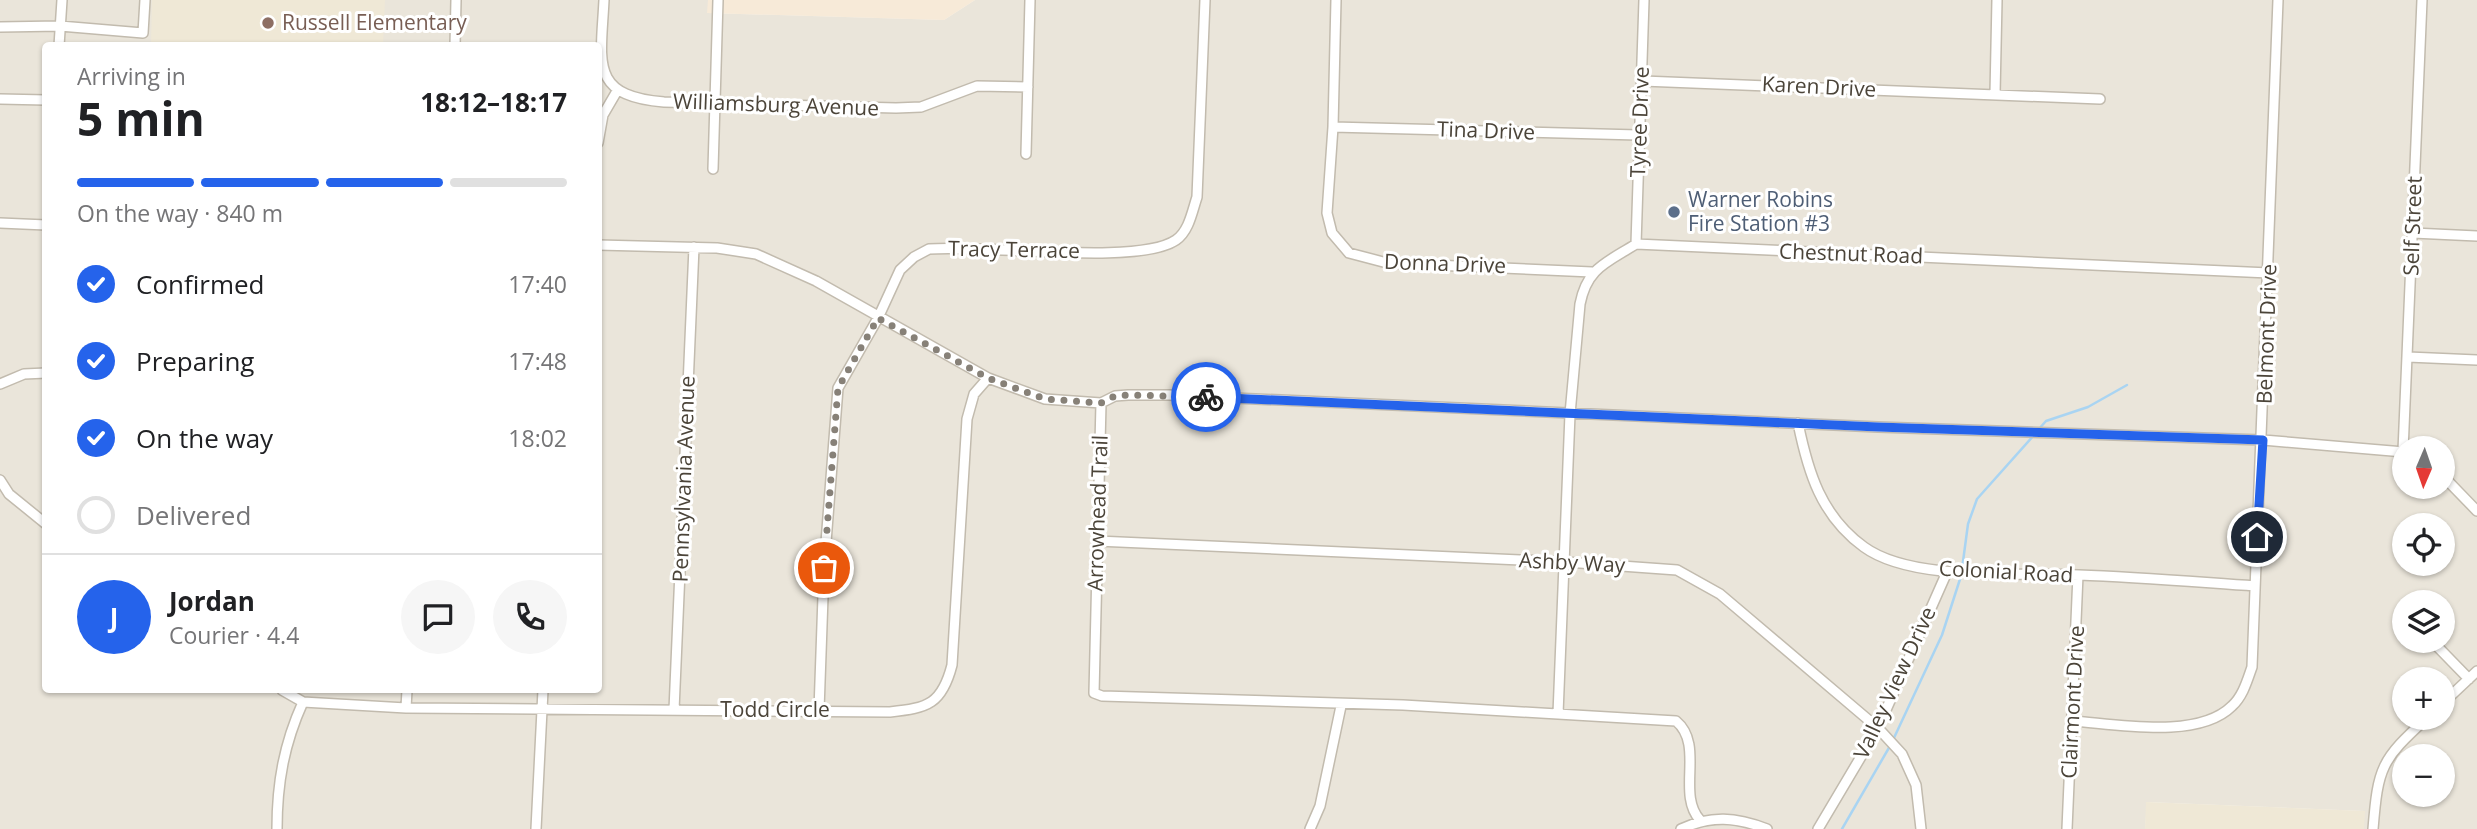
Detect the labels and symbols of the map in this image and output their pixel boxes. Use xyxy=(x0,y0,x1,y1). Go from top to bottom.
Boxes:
place label: Russell Elementary xyxy=(282,8,467,36)
marker: Russell Elementary xyxy=(260,15,276,31)
street label: Tyree Drive xyxy=(1623,66,1655,178)
street label: Karen Drive xyxy=(1761,69,1877,103)
street label: Williamsburg Avenue xyxy=(673,86,879,122)
street label: Tina Drive xyxy=(1436,114,1536,146)
street label: Self Street xyxy=(2396,176,2428,276)
place label: Warner Robins Fire Station #3 xyxy=(1688,185,1833,237)
marker: Warner Robins Fire Station #3 xyxy=(1666,204,1682,220)
street label: Tracy Terrace xyxy=(948,234,1080,264)
street label: Chestnut Road xyxy=(1778,236,1924,270)
street label: Donna Drive xyxy=(1384,247,1507,279)
street label: Belmont Drive xyxy=(2250,264,2282,404)
courier xyxy=(1171,362,1241,432)
street label: Pennsylvania Avenue xyxy=(665,375,701,583)
street label: Arrowhead Trail xyxy=(1080,434,1114,592)
north arrow xyxy=(2392,436,2455,499)
pin xyxy=(2227,507,2287,567)
pin xyxy=(794,538,854,598)
street label: Ashby Way xyxy=(1518,545,1626,579)
street label: Colonial Road xyxy=(1938,554,2074,589)
street label: Valley View Drive xyxy=(1846,602,1942,763)
street label: Clairmont Drive xyxy=(2054,625,2090,779)
street label: Todd Circle xyxy=(720,695,830,723)

